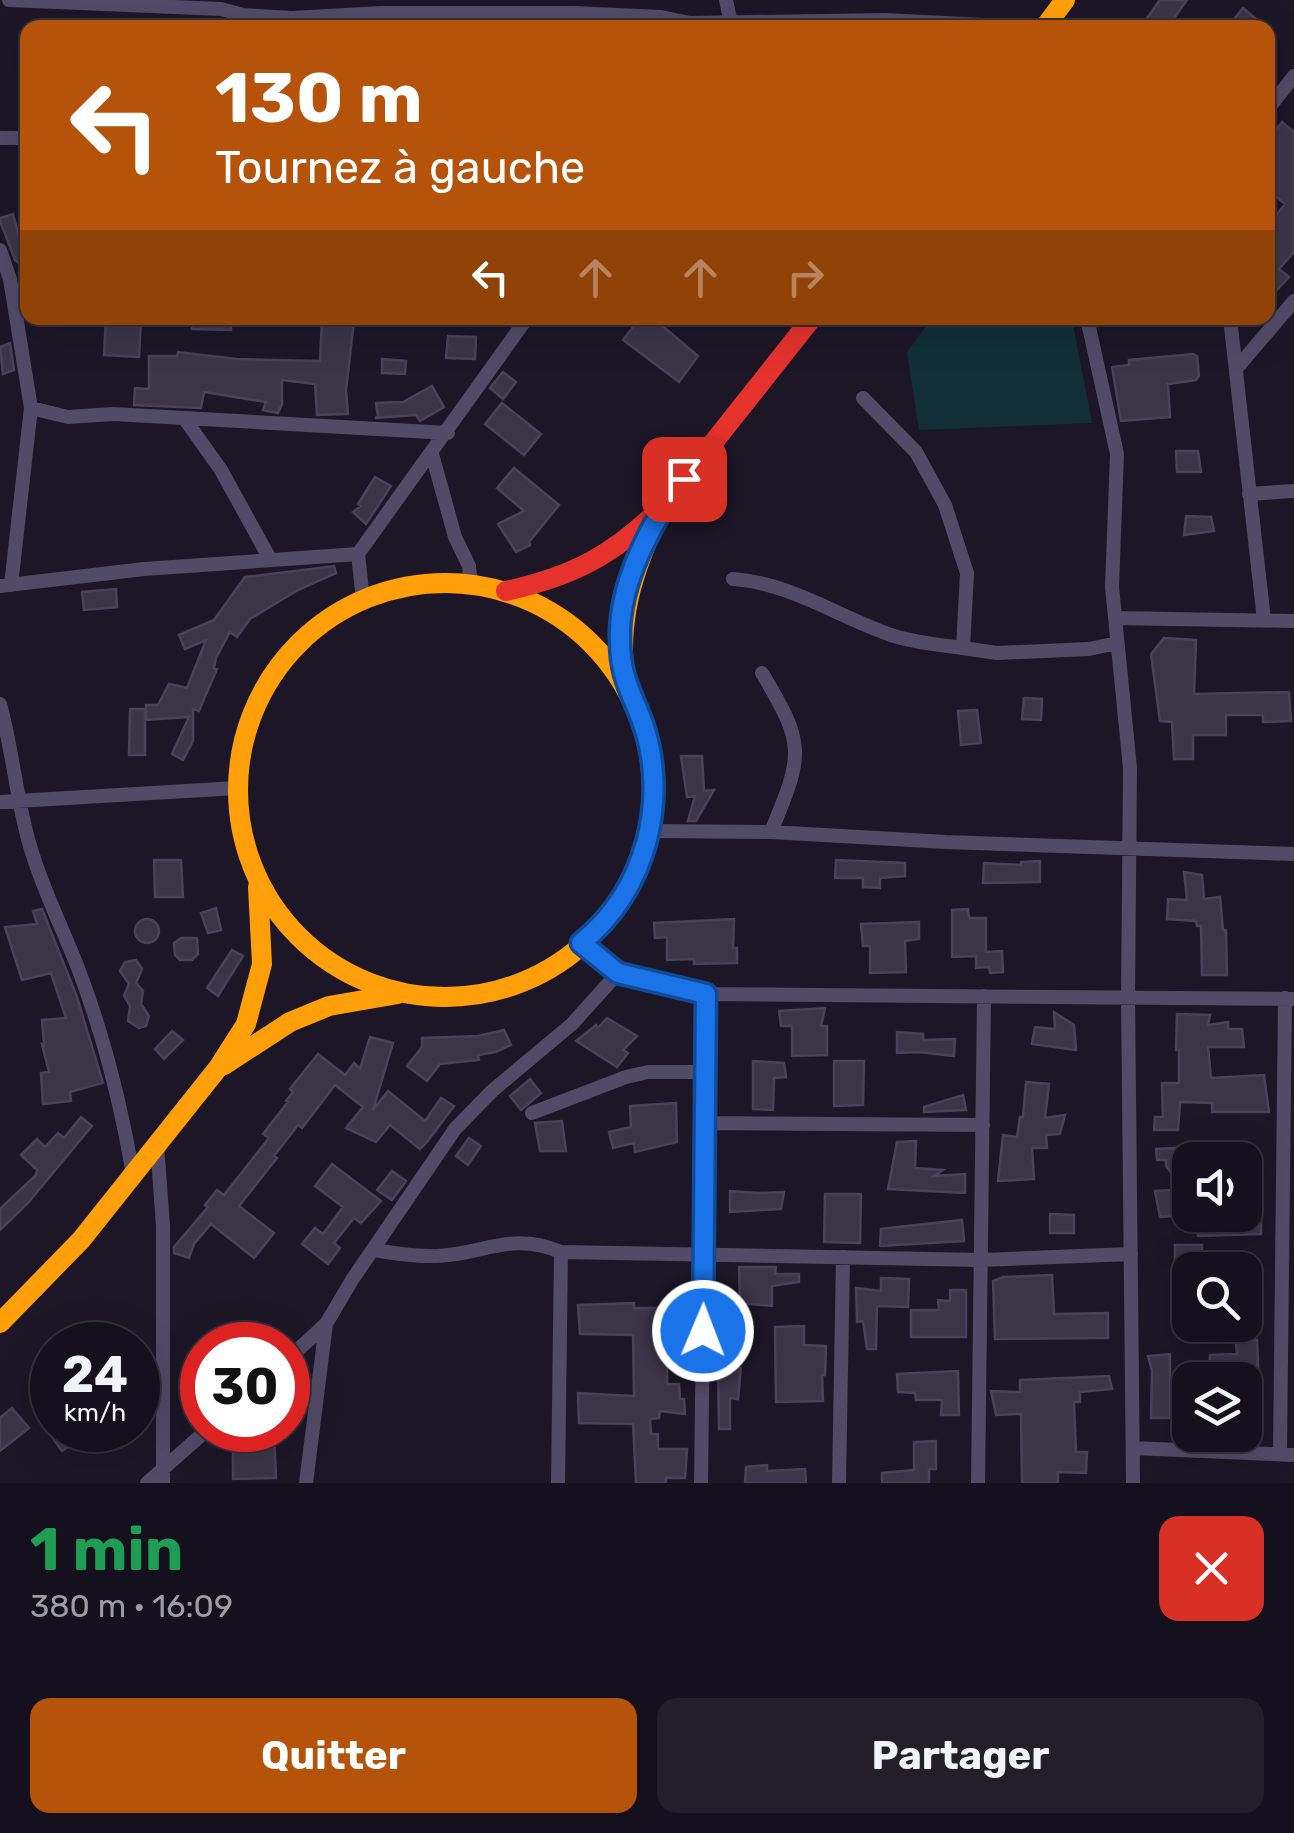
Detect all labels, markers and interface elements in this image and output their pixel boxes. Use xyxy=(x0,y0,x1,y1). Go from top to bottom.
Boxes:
text: 130 m xyxy=(215,57,423,140)
icon: left xyxy=(50,60,180,190)
text: Tournez à gauche xyxy=(215,141,585,194)
icon: left xyxy=(463,250,518,305)
icon: ahead xyxy=(568,250,623,305)
icon: ahead xyxy=(673,250,728,305)
icon: right xyxy=(778,250,833,305)
pin xyxy=(642,437,727,522)
icon: arrive xyxy=(657,452,712,507)
map controls xyxy=(1172,1142,1262,1452)
button: sound xyxy=(1172,1142,1262,1232)
button: search xyxy=(1172,1252,1262,1342)
position arrow xyxy=(651,1279,755,1383)
speed limit sign: 30 xyxy=(180,1322,310,1452)
text: 24 xyxy=(62,1345,128,1405)
button: layers xyxy=(1172,1362,1262,1452)
text: km/h xyxy=(64,1398,126,1427)
text: 1 min xyxy=(30,1514,183,1585)
button: close xyxy=(1159,1516,1264,1621)
text: 380 m · 16:09 xyxy=(30,1587,233,1625)
button: Quitter xyxy=(30,1698,637,1813)
button: Partager xyxy=(657,1698,1264,1813)

